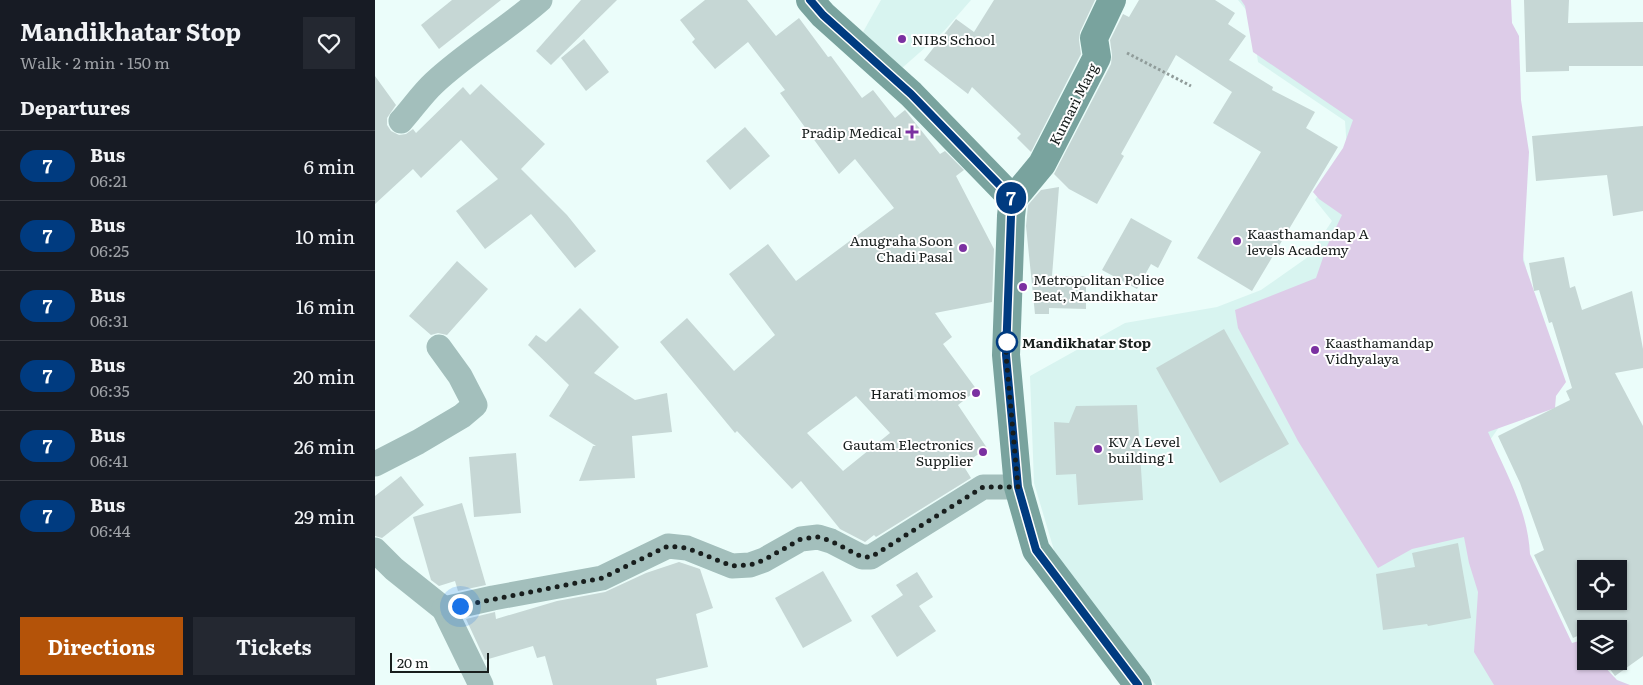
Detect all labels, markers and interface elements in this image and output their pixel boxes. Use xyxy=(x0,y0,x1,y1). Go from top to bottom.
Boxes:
text: Mandikhatar Stop xyxy=(20,13,241,48)
button: heart xyxy=(303,17,355,69)
place label: NIBS School xyxy=(912,29,995,49)
marker: NIBS School xyxy=(896,33,908,45)
text: Walk · 2 min · 150 m xyxy=(20,50,170,74)
street label: Kumari Marg xyxy=(1044,59,1102,148)
text: Departures xyxy=(20,93,130,121)
place label: Pradip Medical xyxy=(801,122,902,142)
marker: Pradip Medical xyxy=(906,126,918,138)
text: Bus xyxy=(90,140,125,168)
text: 7 xyxy=(43,152,52,179)
text: 6 min xyxy=(304,152,355,180)
text: 06:21 xyxy=(90,168,128,192)
line badge: 7 xyxy=(995,182,1027,214)
text: 7 xyxy=(1006,184,1016,211)
text: Bus xyxy=(90,210,125,238)
text: 7 xyxy=(43,222,52,249)
text: 10 min xyxy=(295,222,355,250)
place label: Kaasthamandap A levels Academy xyxy=(1247,223,1369,259)
place label: Anugraha Soon Chadi Pasal xyxy=(850,230,953,266)
marker: Kaasthamandap A levels Academy xyxy=(1231,235,1243,247)
text: 06:25 xyxy=(90,238,129,262)
marker: Anugraha Soon Chadi Pasal xyxy=(957,242,969,254)
place label: Metropolitan Police Beat, Mandikhatar xyxy=(1033,269,1164,305)
text: Bus xyxy=(90,280,125,308)
marker: Metropolitan Police Beat, Mandikhatar xyxy=(1017,281,1029,293)
text: 7 xyxy=(43,292,52,319)
text: 16 min xyxy=(296,292,355,320)
text: 06:31 xyxy=(90,308,128,332)
marker: Mandikhatar Stop xyxy=(996,331,1018,353)
place label: Mandikhatar Stop xyxy=(1022,332,1151,352)
place label: Kaasthamandap Vidhyalaya xyxy=(1325,332,1434,368)
marker: Kaasthamandap Vidhyalaya xyxy=(1309,344,1321,356)
text: Bus xyxy=(90,350,125,378)
text: 7 xyxy=(43,362,52,389)
text: 20 min xyxy=(293,362,355,390)
text: 06:35 xyxy=(90,378,130,402)
place label: Harati momos xyxy=(871,383,966,403)
marker: Harati momos xyxy=(970,387,982,399)
text: Bus xyxy=(90,420,125,448)
place label: KV A Level building 1 xyxy=(1108,431,1180,467)
text: 7 xyxy=(43,432,52,459)
text: 26 min xyxy=(294,432,355,460)
place label: Gautam Electronics Supplier xyxy=(843,434,973,470)
marker: KV A Level building 1 xyxy=(1092,443,1104,455)
marker: Gautam Electronics Supplier xyxy=(977,446,989,458)
text: 06:41 xyxy=(90,448,128,472)
text: Bus xyxy=(90,490,125,518)
text: 7 xyxy=(43,502,52,529)
text: 29 min xyxy=(294,502,355,530)
text: 06:44 xyxy=(90,518,130,542)
map controls xyxy=(1577,560,1627,670)
button: locate xyxy=(1577,560,1627,610)
your location xyxy=(448,594,473,619)
button: Directions xyxy=(20,617,183,675)
button: Tickets xyxy=(193,617,355,675)
button: layers xyxy=(1577,620,1627,670)
scale bar xyxy=(390,650,489,673)
text: 20 m xyxy=(397,652,429,672)

